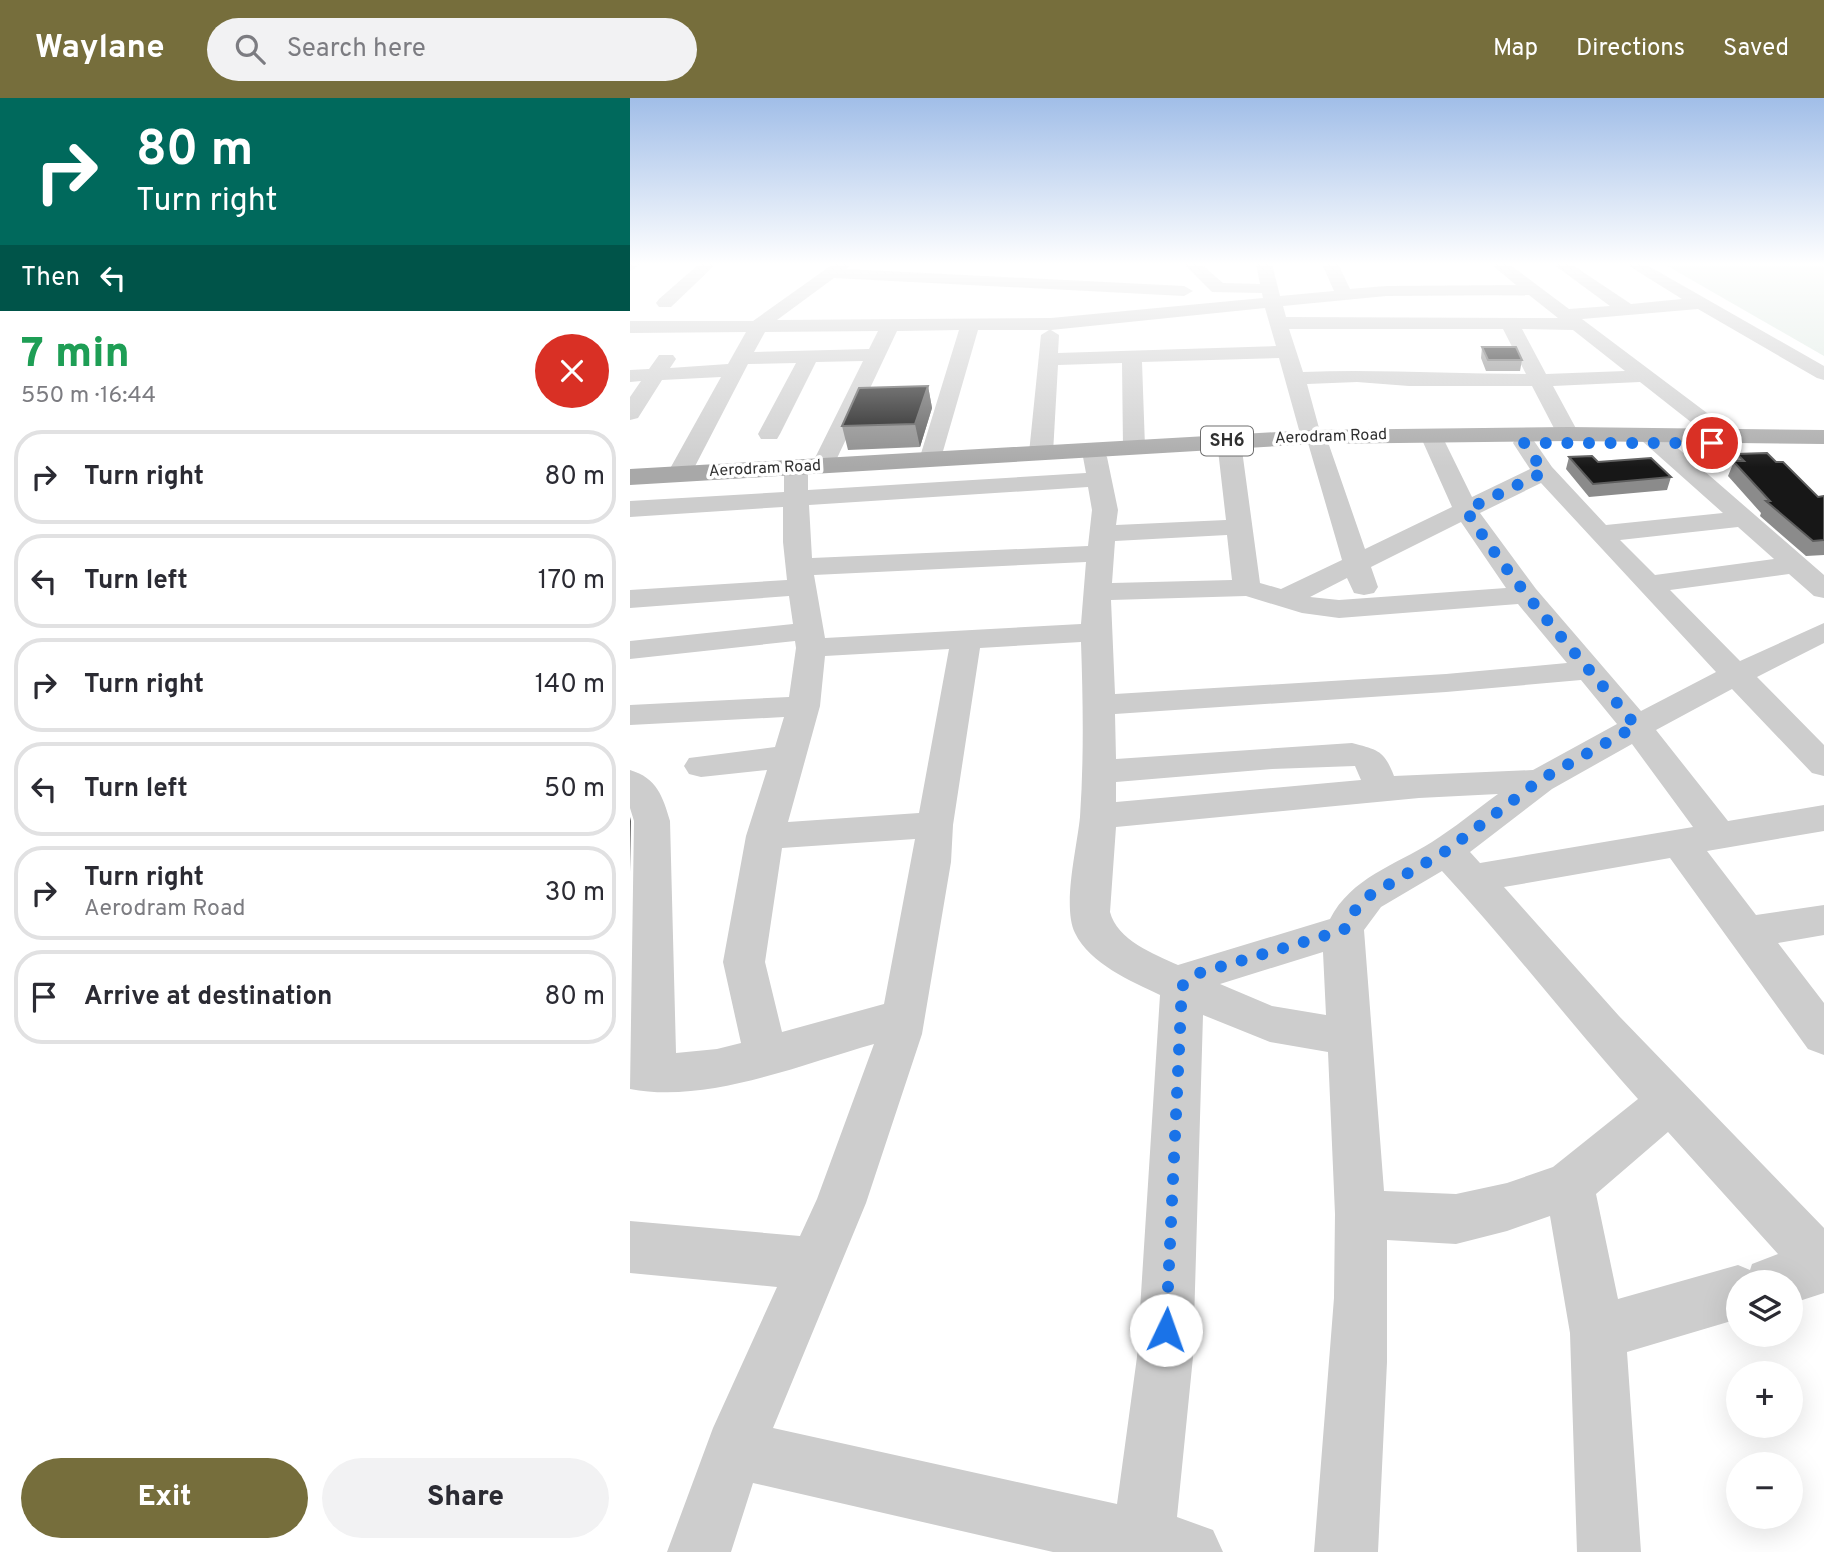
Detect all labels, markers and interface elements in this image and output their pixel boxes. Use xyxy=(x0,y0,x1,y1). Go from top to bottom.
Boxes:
search box xyxy=(207,18,697,81)
text: Waylane xyxy=(35,28,165,70)
icon: search xyxy=(231,30,269,68)
text: Search here xyxy=(287,33,426,66)
text: Map xyxy=(1493,34,1538,64)
text: Directions xyxy=(1576,34,1685,64)
text: Saved xyxy=(1723,34,1789,64)
text: 80 m xyxy=(136,121,253,183)
icon: right xyxy=(21,126,112,217)
text: Turn right xyxy=(136,182,278,222)
icon: left xyxy=(94,259,132,297)
text: Then xyxy=(21,262,80,295)
text: 7 min xyxy=(21,329,130,382)
button: close xyxy=(535,334,609,408)
text: 550 m · 16:44 xyxy=(21,382,156,411)
pin xyxy=(1682,413,1742,473)
icon: arrive xyxy=(1693,424,1731,462)
street label: Aerodram Road xyxy=(1275,425,1387,449)
road number: SH6 xyxy=(1201,426,1253,456)
street label: Aerodram Road xyxy=(708,456,822,482)
icon: right xyxy=(25,458,63,496)
text: Turn right xyxy=(84,461,204,494)
text: 80 m xyxy=(545,461,605,494)
icon: left xyxy=(25,562,63,600)
text: Turn left xyxy=(84,565,188,598)
text: 170 m xyxy=(538,565,605,598)
icon: right xyxy=(25,666,63,704)
text: Turn right xyxy=(84,669,204,702)
text: 140 m xyxy=(535,669,605,702)
icon: left xyxy=(25,770,63,808)
text: Turn left xyxy=(84,773,188,806)
text: 50 m xyxy=(544,773,605,806)
text: Turn right xyxy=(84,862,204,895)
icon: right xyxy=(25,874,63,912)
text: 30 m xyxy=(545,877,605,910)
text: Aerodram Road xyxy=(84,895,246,924)
icon: arrive xyxy=(25,978,63,1016)
text: Arrive at destination xyxy=(84,981,332,1014)
text: 80 m xyxy=(545,981,605,1014)
map controls xyxy=(1726,1270,1803,1529)
button: layers xyxy=(1726,1270,1803,1347)
position arrow xyxy=(1129,1293,1203,1367)
button: + xyxy=(1726,1361,1803,1438)
button: − xyxy=(1726,1452,1803,1529)
button: Exit xyxy=(21,1458,308,1538)
button: Share xyxy=(322,1458,609,1538)

